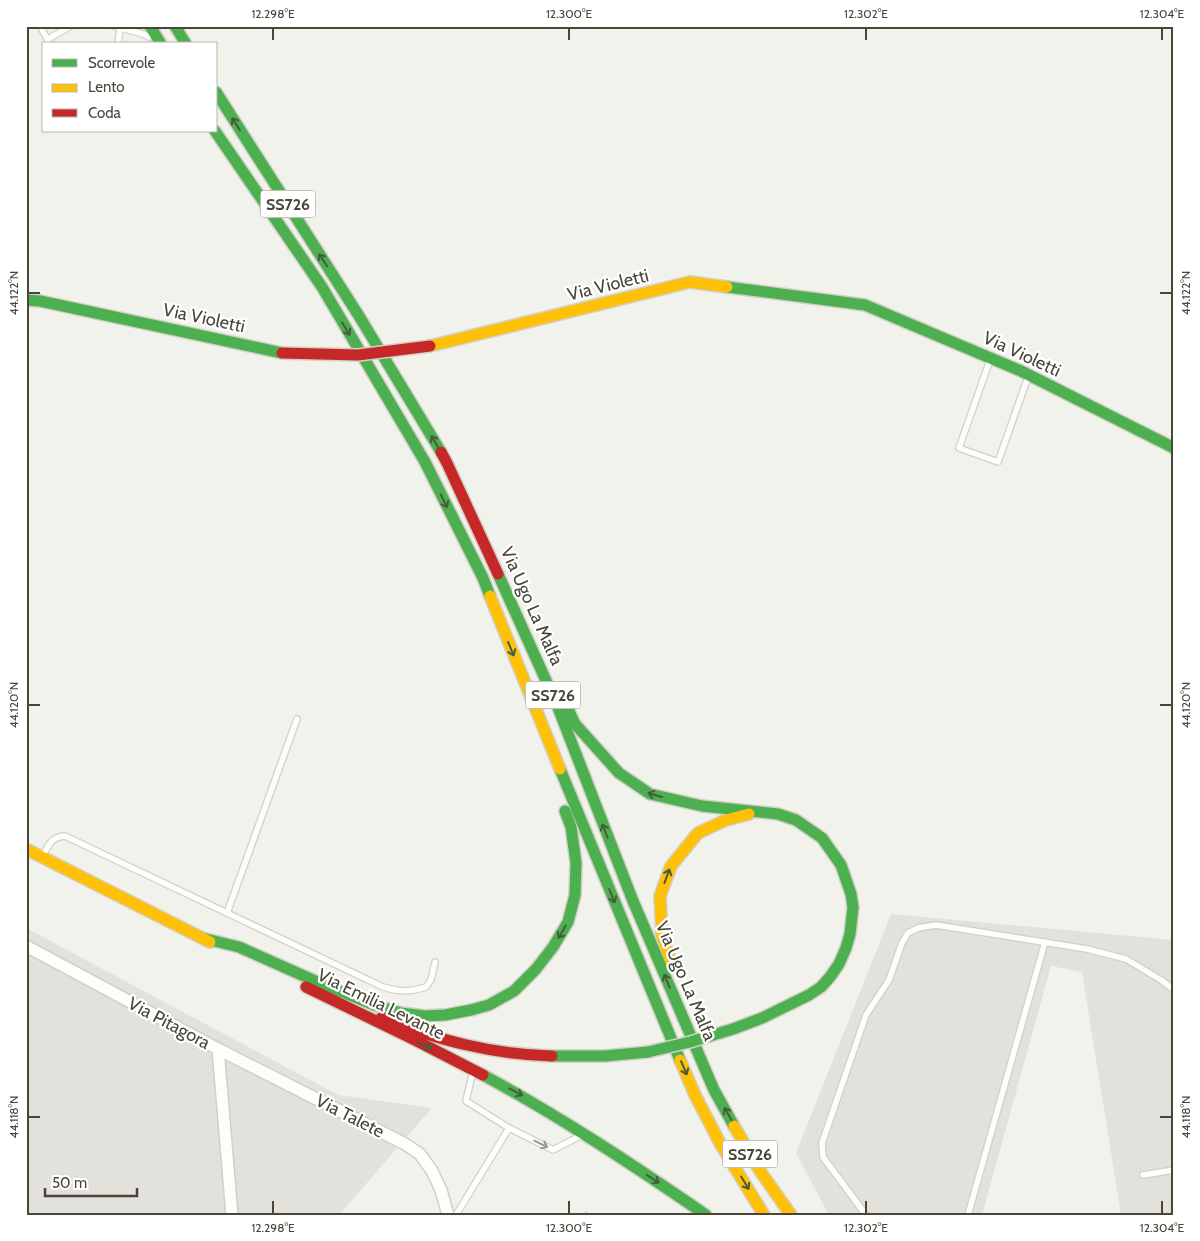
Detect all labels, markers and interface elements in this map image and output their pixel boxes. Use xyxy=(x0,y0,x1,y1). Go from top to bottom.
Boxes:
text: 12.298°E xyxy=(251,6,295,21)
text: 12.300°E xyxy=(546,6,592,21)
text: 12.302°E xyxy=(844,6,888,21)
text: 12.304°E xyxy=(1140,6,1185,21)
legend xyxy=(42,42,218,132)
text: Scorrevole xyxy=(88,54,156,72)
text: Lento xyxy=(88,78,125,96)
text: Coda xyxy=(88,104,122,122)
one-way arrow xyxy=(231,117,241,131)
road number: SS726 xyxy=(260,190,316,218)
one-way arrow xyxy=(318,254,328,268)
street label: Via Violetti xyxy=(565,264,651,306)
text: 44.122°N xyxy=(6,271,21,315)
text: 44.122°N xyxy=(1178,271,1193,315)
street label: Via Violetti xyxy=(161,299,247,337)
one-way arrow xyxy=(342,321,352,336)
street label: Via Violetti xyxy=(980,326,1064,382)
one-way arrow xyxy=(429,435,439,449)
one-way arrow xyxy=(439,493,449,508)
street label: Via Ugo La Malfa xyxy=(496,543,568,669)
one-way arrow xyxy=(506,641,516,656)
text: 44.120°N xyxy=(6,682,21,728)
road number: SS726 xyxy=(526,682,580,708)
text: 44.120°N xyxy=(1178,682,1193,728)
one-way arrow xyxy=(647,789,663,799)
one-way arrow xyxy=(600,823,609,839)
one-way arrow xyxy=(663,868,673,884)
one-way arrow xyxy=(607,888,617,903)
street label: Via Ugo La Malfa xyxy=(651,918,721,1044)
one-way arrow xyxy=(557,924,567,939)
street label: Via Emilia Levante xyxy=(314,964,448,1044)
one-way arrow xyxy=(662,974,671,989)
street label: Via Pitagora xyxy=(124,992,214,1054)
one-way arrow xyxy=(417,1041,432,1051)
one-way arrow xyxy=(679,1060,689,1075)
one-way arrow xyxy=(508,1088,523,1098)
street label: Via Talete xyxy=(312,1089,388,1143)
text: 44.118°N xyxy=(6,1095,21,1139)
text: 44.118°N xyxy=(1178,1095,1193,1139)
one-way arrow xyxy=(723,1107,732,1122)
one-way arrow xyxy=(533,1140,548,1149)
road number: SS726 xyxy=(722,1140,778,1168)
scale bar xyxy=(45,1166,138,1198)
text: 50 m xyxy=(52,1174,87,1192)
one-way arrow xyxy=(646,1174,660,1184)
one-way arrow xyxy=(740,1176,750,1190)
text: 12.298°E xyxy=(251,1220,295,1235)
text: 12.300°E xyxy=(546,1220,592,1235)
text: 12.302°E xyxy=(844,1220,888,1235)
text: 12.304°E xyxy=(1140,1220,1185,1235)

